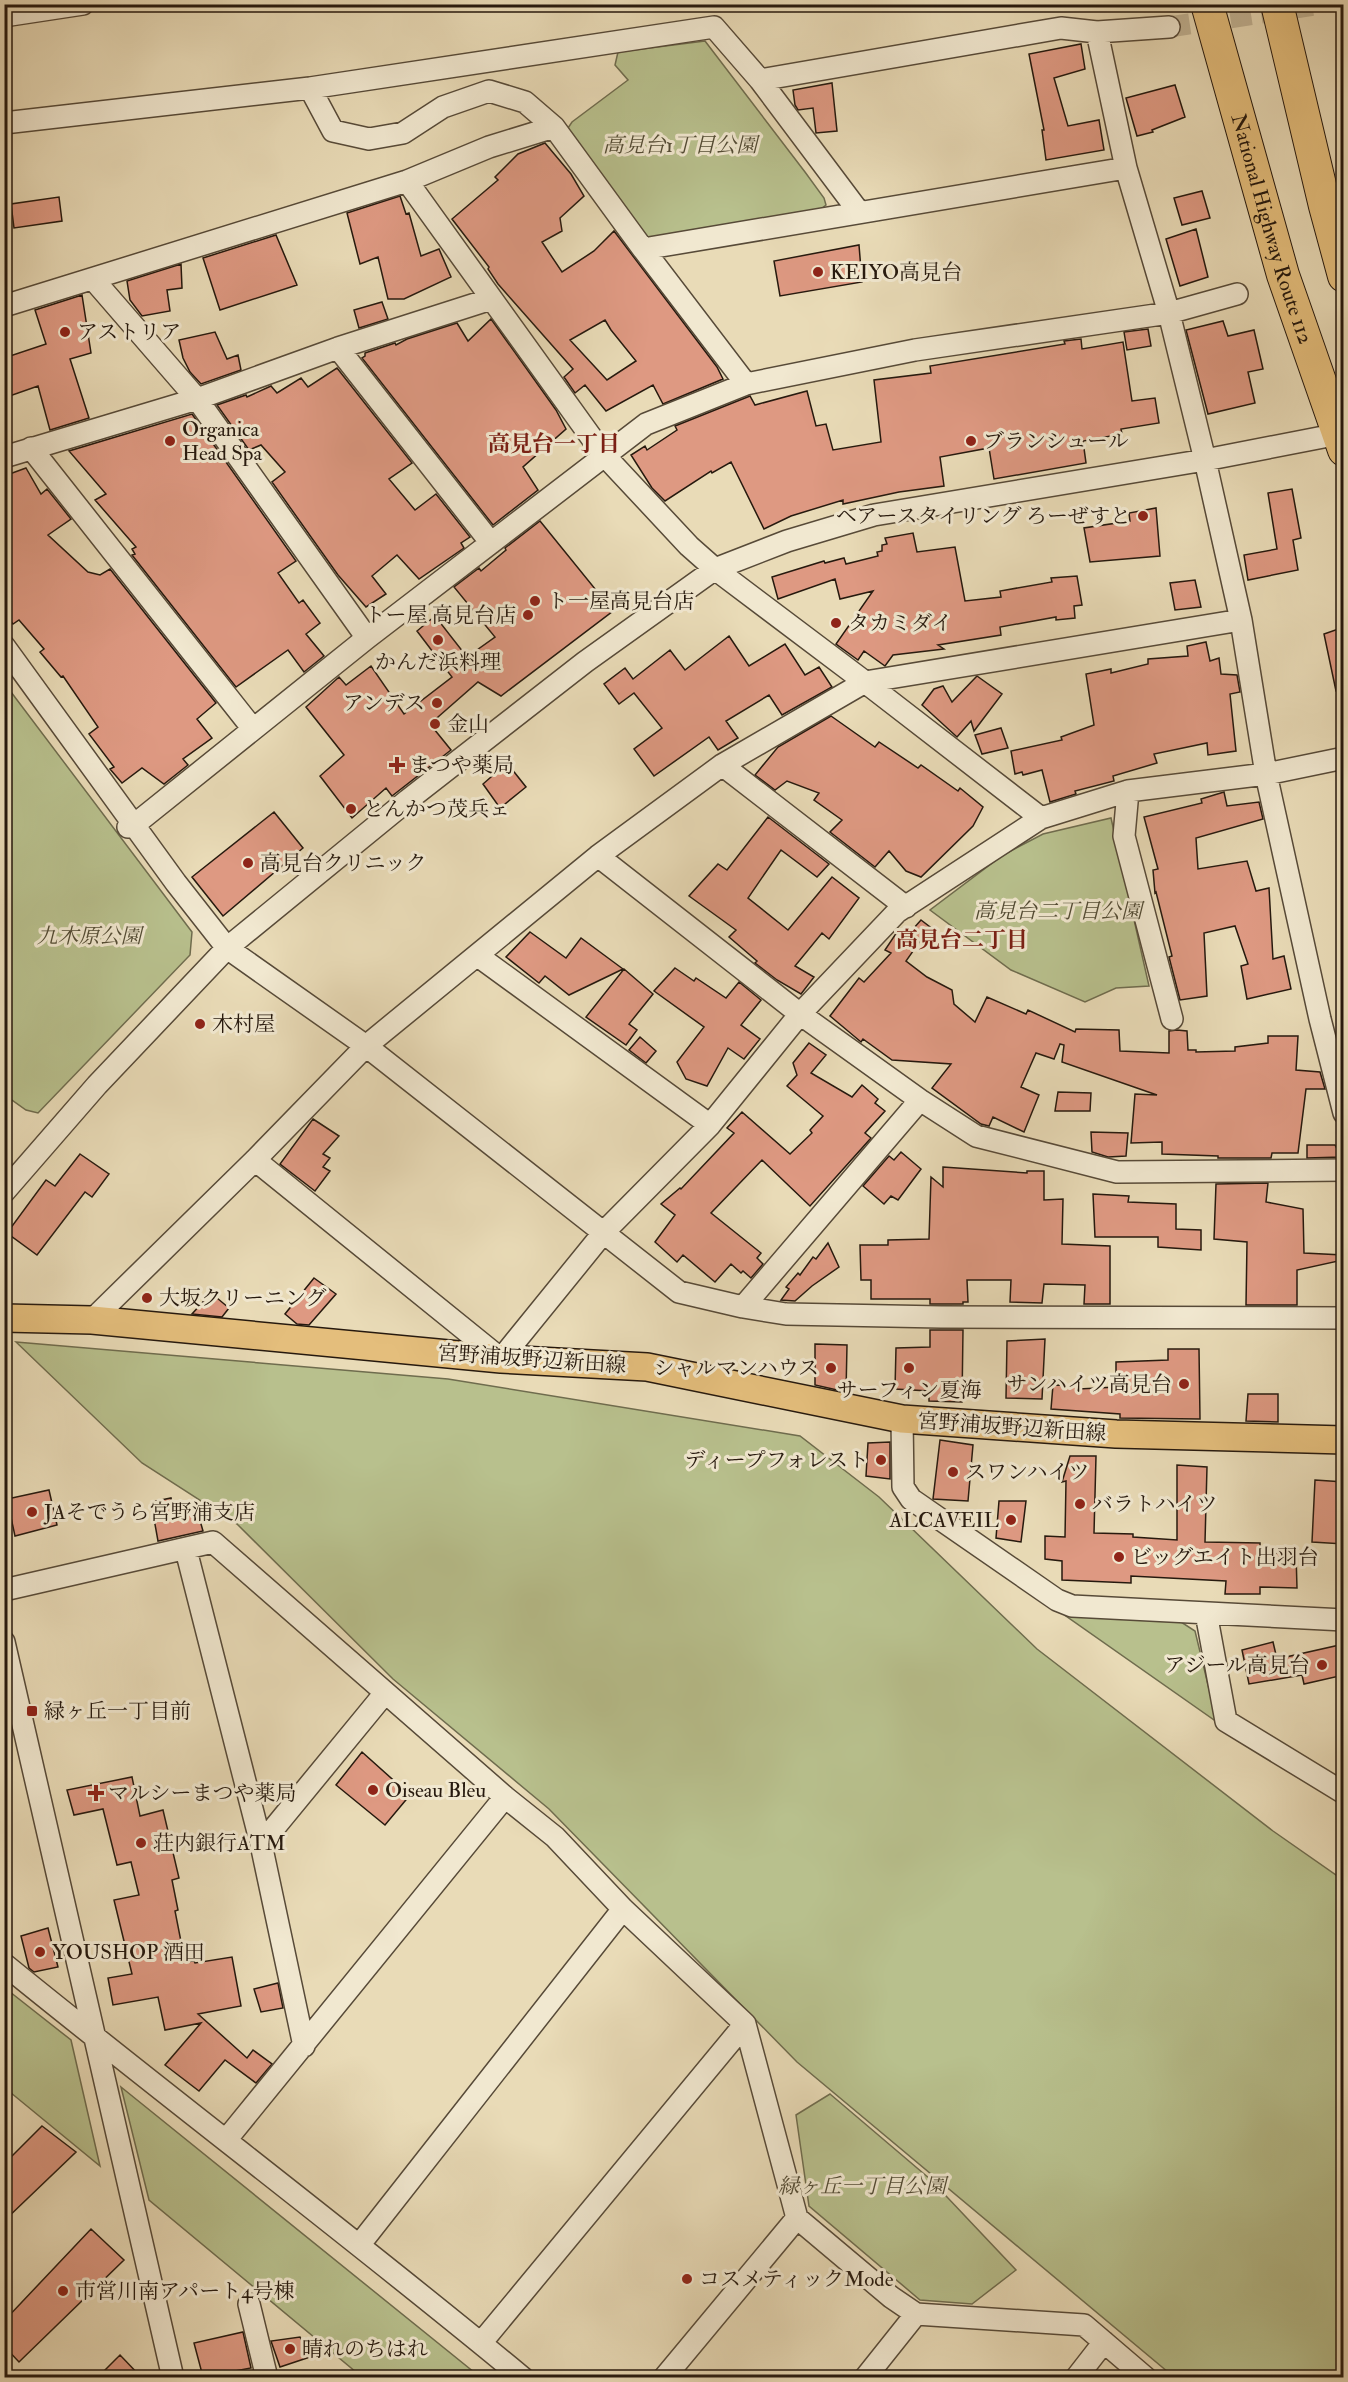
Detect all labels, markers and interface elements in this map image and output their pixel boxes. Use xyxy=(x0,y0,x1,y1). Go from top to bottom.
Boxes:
street label: National Highway Route 112 xyxy=(1224,111,1319,348)
park label: 高見台1丁目公園 xyxy=(603,132,760,159)
place label: KEIYO高見台 xyxy=(830,259,962,286)
marker: KEIYO高見台 xyxy=(811,265,825,279)
place label: アストリア xyxy=(77,319,181,346)
marker: アストリア xyxy=(58,325,72,339)
place label: Organica Head Spa xyxy=(182,416,262,467)
place label: ブランシュール xyxy=(983,428,1129,455)
district label: 高見台一丁目 xyxy=(488,430,620,458)
marker: Organica Head Spa xyxy=(163,434,177,448)
marker: ブランシュール xyxy=(964,434,978,448)
place label: ヘアースタイリング ろーぜすと xyxy=(836,503,1131,530)
marker: ヘアースタイリング ろーぜすと xyxy=(1136,509,1150,523)
place label: ト一屋高見台店 xyxy=(547,588,694,615)
marker: ト一屋高見台店 xyxy=(528,594,542,608)
place label: トー屋 高見台店 xyxy=(365,602,516,629)
marker: トー屋 高見台店 xyxy=(521,608,535,622)
place label: タカミダイ xyxy=(848,610,953,637)
marker: タカミダイ xyxy=(829,616,843,630)
marker: かんだ浜料理 xyxy=(431,633,445,647)
place label: かんだ浜料理 xyxy=(375,649,501,676)
place label: アンデス xyxy=(343,690,425,717)
marker: アンデス xyxy=(430,696,444,710)
place label: 金山 xyxy=(447,711,489,738)
marker: 金山 xyxy=(428,717,442,731)
place label: まつや薬局 xyxy=(409,752,514,779)
marker: まつや薬局 xyxy=(390,758,404,772)
place label: とんかつ茂兵ェ xyxy=(363,796,510,823)
marker: とんかつ茂兵ェ xyxy=(344,802,358,816)
place label: 高見台クリニック xyxy=(260,850,427,877)
marker: 高見台クリニック xyxy=(241,856,255,870)
park label: 高見台二丁目公園 xyxy=(974,898,1145,925)
park label: 九木原公園 xyxy=(37,923,144,950)
district label: 高見台二丁目 xyxy=(896,926,1028,954)
place label: 木村屋 xyxy=(212,1011,275,1038)
marker: 木村屋 xyxy=(193,1017,207,1031)
place label: 大坂クリーニング xyxy=(159,1285,327,1312)
marker: 大坂クリーニング xyxy=(140,1291,154,1305)
street label: 宮野浦坂野辺新田線 xyxy=(437,1339,627,1380)
place label: シャルマンハウス xyxy=(654,1355,819,1382)
marker: シャルマンハウス xyxy=(824,1361,838,1375)
marker: サーフィン夏海 xyxy=(902,1361,916,1375)
place label: サンハイツ高見台 xyxy=(1007,1371,1172,1398)
place label: サーフィン夏海 xyxy=(837,1377,981,1404)
marker: サンハイツ高見台 xyxy=(1177,1377,1191,1391)
street label: 宮野浦坂野辺新田線 xyxy=(917,1407,1107,1448)
place label: ディープフォレスト xyxy=(684,1447,869,1474)
marker: ディープフォレスト xyxy=(874,1453,888,1467)
place label: スワンハイツ xyxy=(965,1459,1090,1486)
marker: スワンハイツ xyxy=(946,1465,960,1479)
place label: バラトハイツ xyxy=(1092,1491,1218,1518)
marker: バラトハイツ xyxy=(1073,1497,1087,1511)
place label: JAそでうら宮野浦支店 xyxy=(43,1499,255,1526)
marker: JAそでうら宮野浦支店 xyxy=(25,1505,39,1519)
place label: ALCAVEIL xyxy=(888,1507,999,1534)
marker: ALCAVEIL xyxy=(1004,1513,1018,1527)
place label: ビッグエイト出羽台 xyxy=(1131,1544,1319,1571)
marker: ビッグエイト出羽台 xyxy=(1112,1550,1126,1564)
place label: アジール高見台 xyxy=(1164,1652,1310,1679)
marker: アジール高見台 xyxy=(1315,1658,1329,1672)
place label: 緑ヶ丘一丁目前 xyxy=(44,1698,191,1725)
marker: 緑ヶ丘一丁目前 xyxy=(25,1704,39,1718)
place label: Oiseau Bleu xyxy=(385,1777,486,1804)
place label: マルシーまつや薬局 xyxy=(108,1780,296,1807)
marker: Oiseau Bleu xyxy=(366,1783,380,1797)
marker: マルシーまつや薬局 xyxy=(89,1786,103,1800)
place label: 荘内銀行ATM xyxy=(153,1830,286,1857)
marker: 荘内銀行ATM xyxy=(134,1836,148,1850)
place label: YOUSHOP 酒田 xyxy=(52,1939,205,1966)
marker: YOUSHOP 酒田 xyxy=(33,1945,47,1959)
park label: 緑ヶ丘一丁目公園 xyxy=(778,2173,949,2200)
place label: コスメティックMode xyxy=(699,2266,894,2293)
marker: コスメティックMode xyxy=(680,2272,694,2286)
place label: 市営川南アパート4号棟 xyxy=(75,2278,295,2305)
marker: 市営川南アパート4号棟 xyxy=(56,2284,70,2298)
place label: 晴れのちはれ xyxy=(302,2336,428,2363)
marker: 晴れのちはれ xyxy=(283,2342,297,2356)

